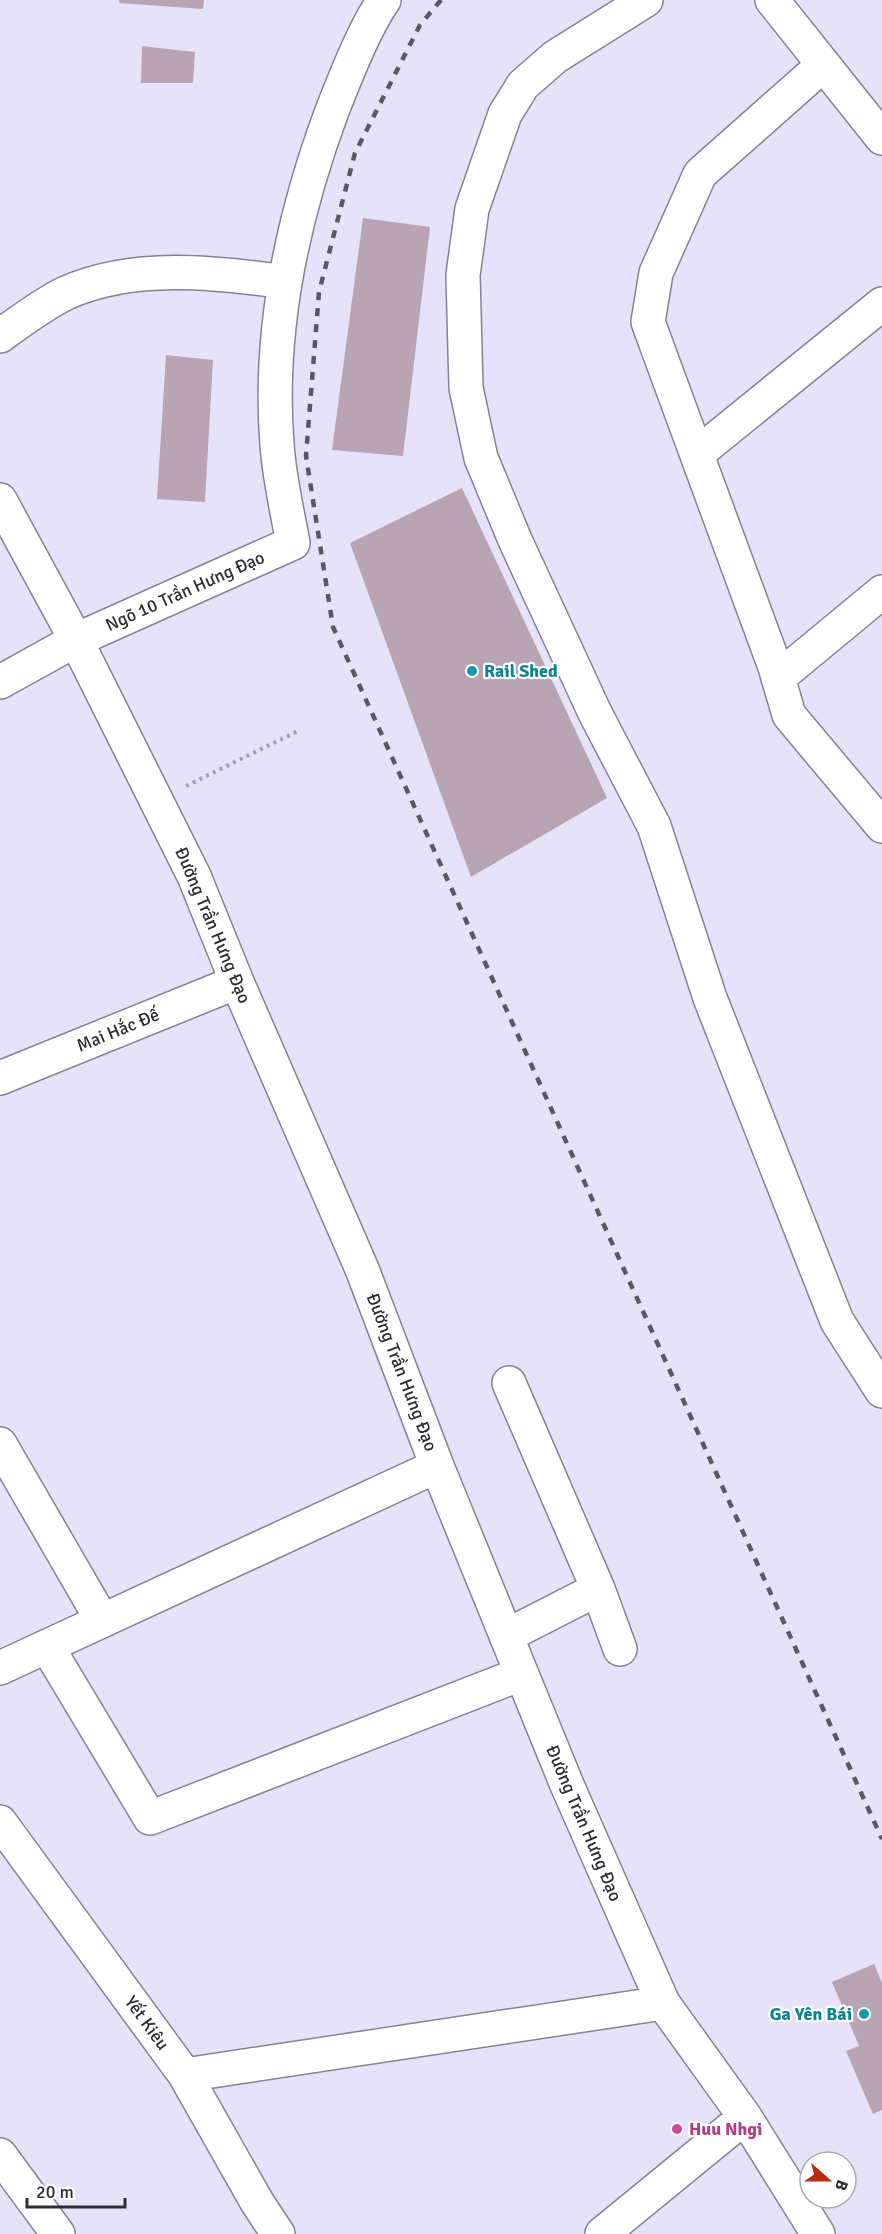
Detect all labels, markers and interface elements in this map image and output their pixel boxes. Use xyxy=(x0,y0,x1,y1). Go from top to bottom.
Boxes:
street label: Ngõ 10 Trần Hưng Đạo xyxy=(102,546,268,636)
place label: Rail Shed xyxy=(484,660,558,682)
marker: Rail Shed xyxy=(465,664,479,678)
street label: Đường Trần Hưng Đạo xyxy=(170,844,256,1006)
street label: Mai Hắc Đế xyxy=(73,1003,163,1057)
street label: Đường Trần Hưng Đạo xyxy=(362,1290,442,1454)
street label: Đường Trần Hưng Đạo xyxy=(541,1742,627,1904)
street label: Yết Kiêu xyxy=(120,1992,174,2054)
place label: Ga Yên Bái xyxy=(770,2003,852,2025)
marker: Ga Yên Bái xyxy=(857,2007,871,2021)
place label: Huu Nhgi xyxy=(689,2118,762,2140)
marker: Huu Nhgi xyxy=(670,2122,684,2136)
north arrow xyxy=(798,2150,858,2210)
scale bar xyxy=(27,2171,124,2209)
text: B xyxy=(830,2177,852,2193)
text: 20 m xyxy=(36,2181,74,2203)

